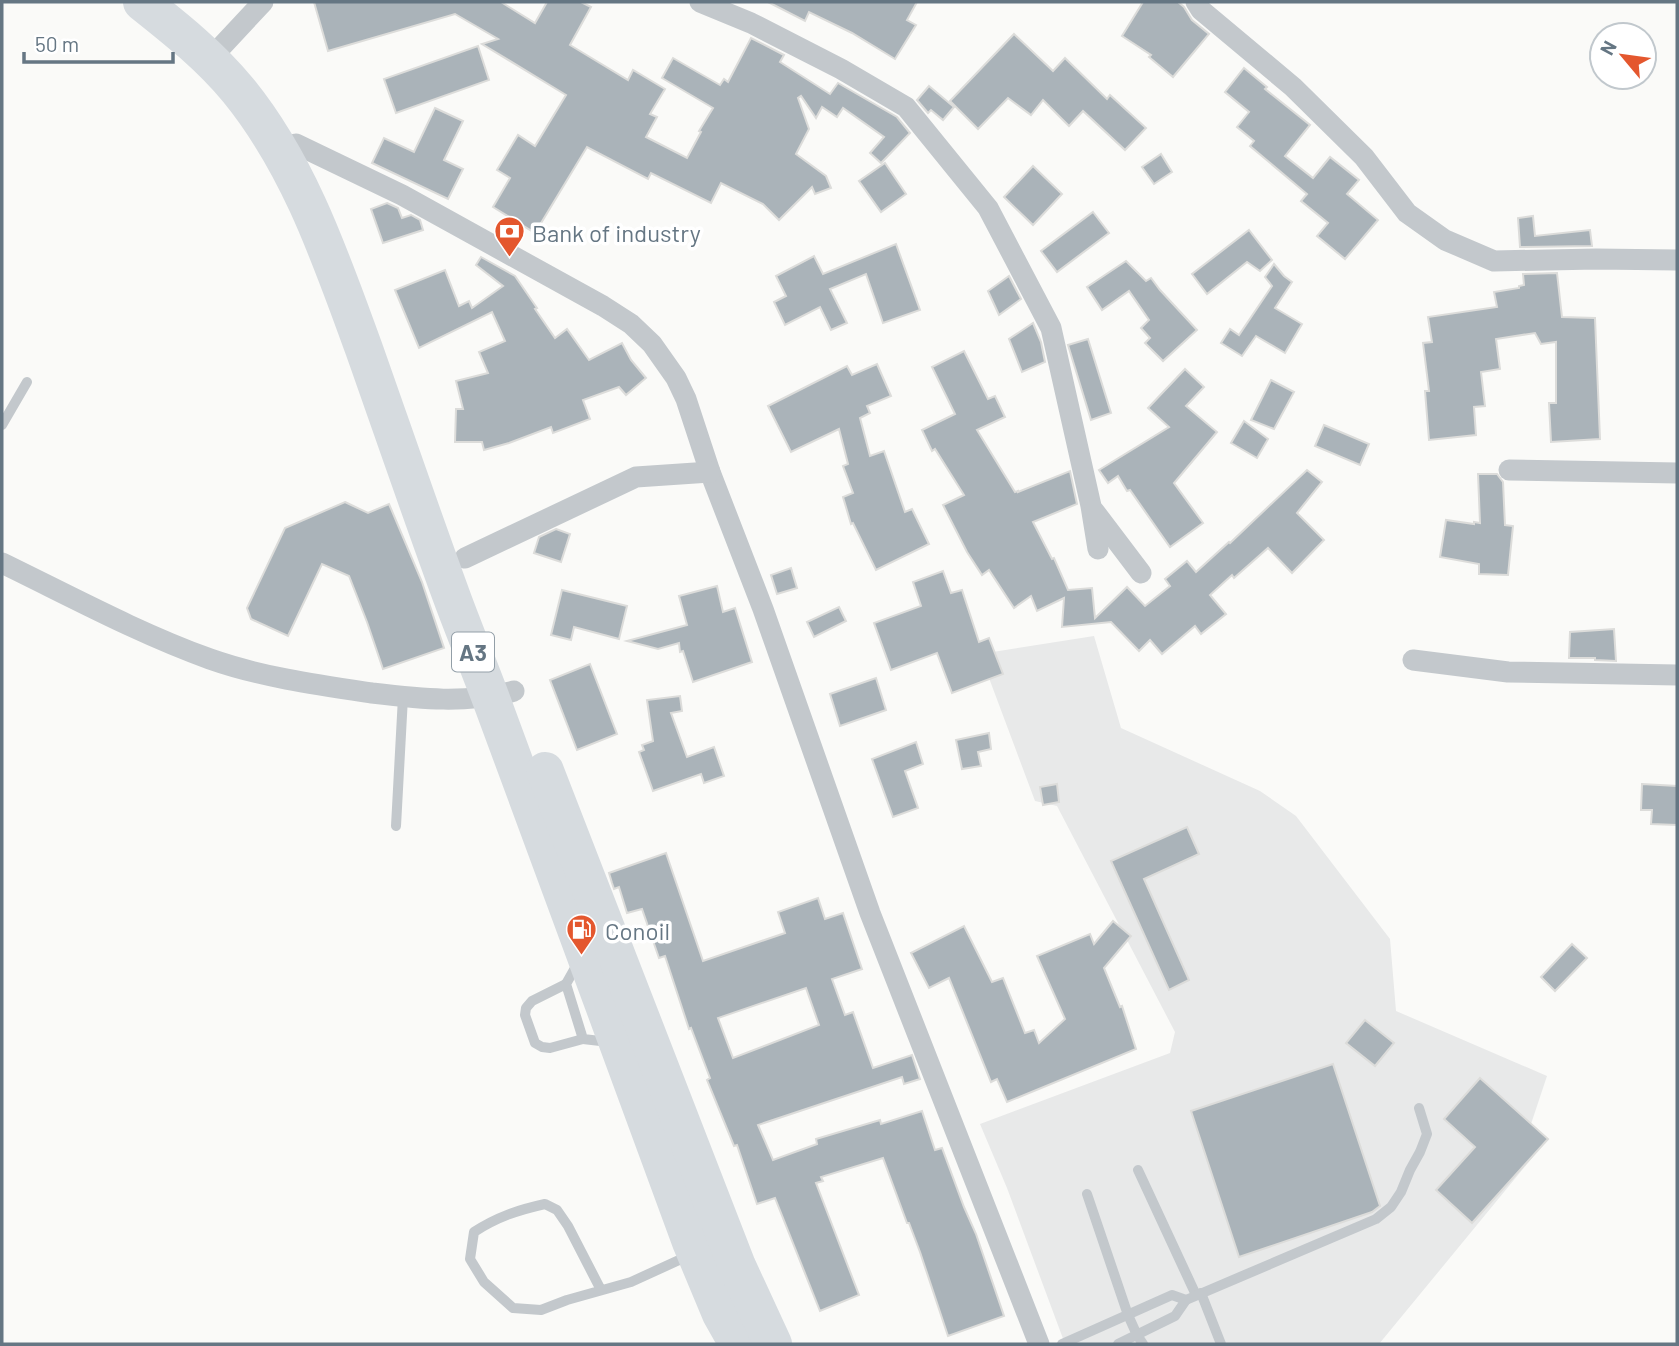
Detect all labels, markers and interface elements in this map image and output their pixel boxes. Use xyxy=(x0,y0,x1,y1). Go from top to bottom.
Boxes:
scale bar xyxy=(24,21,173,65)
north arrow xyxy=(1588,21,1658,91)
text: 50 m xyxy=(35,31,79,56)
text: N xyxy=(1595,36,1621,59)
bank icon: Bank of industry xyxy=(492,215,526,259)
place label: Bank of industry xyxy=(532,218,701,247)
road number: A3 xyxy=(452,632,494,672)
fuel station icon: Conoil xyxy=(565,913,599,957)
place label: Conoil xyxy=(605,916,670,945)

